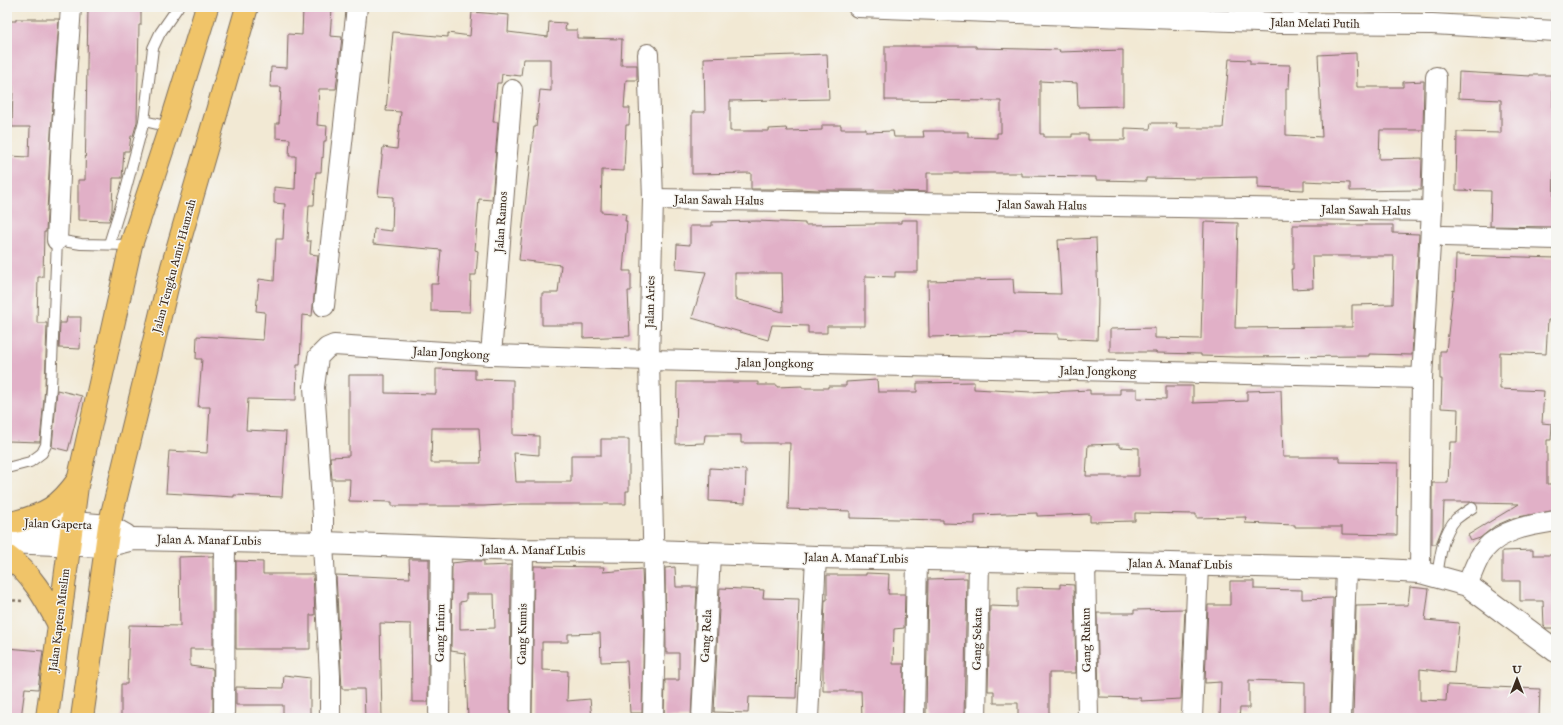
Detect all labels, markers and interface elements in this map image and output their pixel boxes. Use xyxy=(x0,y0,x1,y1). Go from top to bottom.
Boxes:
street label: Jalan Melati Putih xyxy=(1268,15,1360,33)
street label: Jalan Ramos xyxy=(492,191,512,255)
street label: Jalan Sawah Halus xyxy=(672,192,764,210)
street label: Jalan Tengku Amir Hamzah xyxy=(149,197,201,337)
street label: Jalan Sawah Halus xyxy=(995,197,1087,215)
street label: Jalan Sawah Halus xyxy=(1319,202,1411,220)
street label: Jalan Aries xyxy=(643,276,659,330)
street label: Jalan Jongkong xyxy=(410,344,490,364)
street label: Jalan Jongkong xyxy=(734,355,814,373)
street label: Jalan Jongkong xyxy=(1057,363,1137,381)
street label: Jalan Gaperta xyxy=(22,516,93,534)
street label: Jalan A. Manaf Lubis xyxy=(155,532,261,550)
street label: Jalan A. Manaf Lubis xyxy=(479,542,585,560)
street label: Jalan A. Manaf Lubis xyxy=(802,550,908,568)
street label: Jalan A. Manaf Lubis xyxy=(1126,556,1232,574)
street label: Jalan Kapten Muslim xyxy=(45,568,74,675)
street label: Gang Kumis xyxy=(514,603,531,665)
street label: Gang Intim xyxy=(432,604,449,662)
street label: Gang Sekata xyxy=(969,607,986,671)
street label: Gang Rukun xyxy=(1078,607,1095,672)
street label: Gang Rela xyxy=(698,608,715,663)
north arrow xyxy=(1497,659,1537,699)
text: U xyxy=(1511,663,1522,677)

